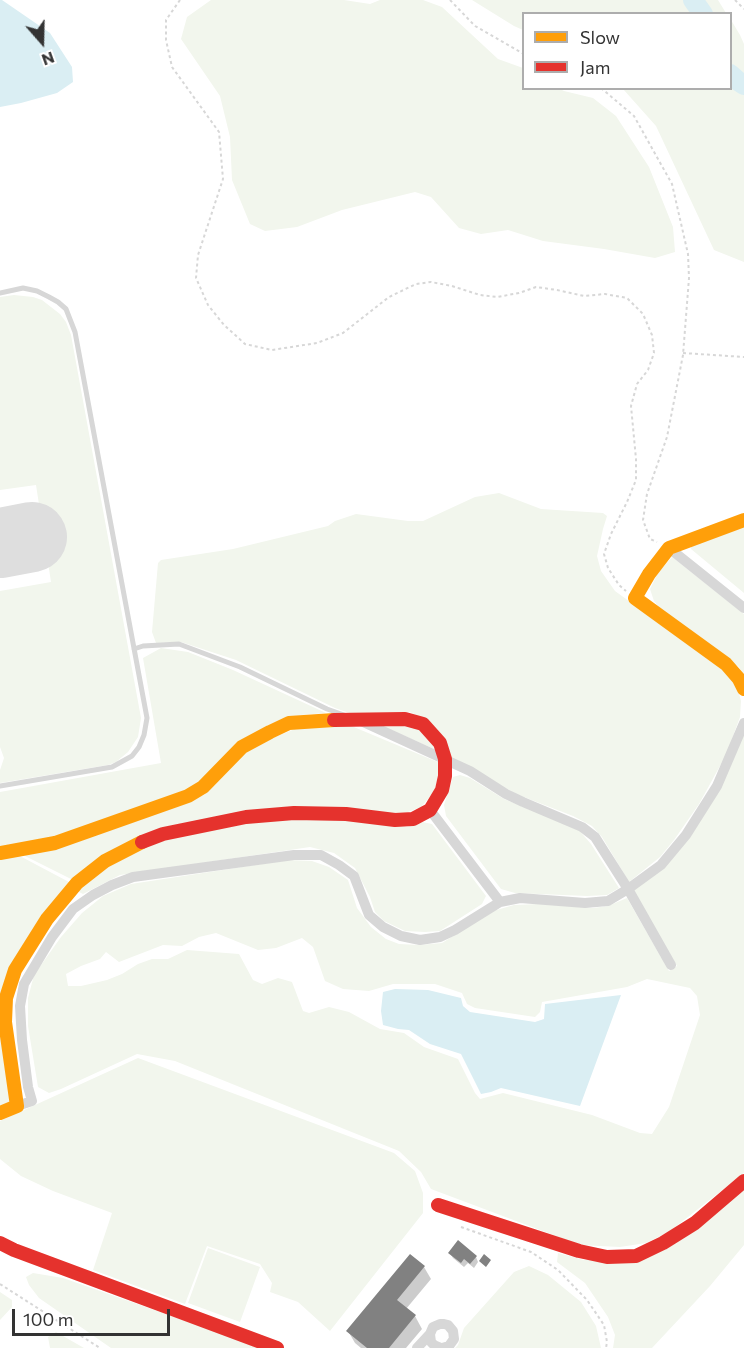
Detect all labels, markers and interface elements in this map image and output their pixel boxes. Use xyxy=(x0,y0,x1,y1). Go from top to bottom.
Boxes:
north arrow xyxy=(12,12,72,72)
legend xyxy=(522,12,732,90)
text: Slow xyxy=(580,26,620,48)
text: N xyxy=(39,48,57,70)
text: Jam xyxy=(580,56,610,78)
scale bar xyxy=(15,1297,172,1335)
text: 100 m xyxy=(23,1308,73,1330)

